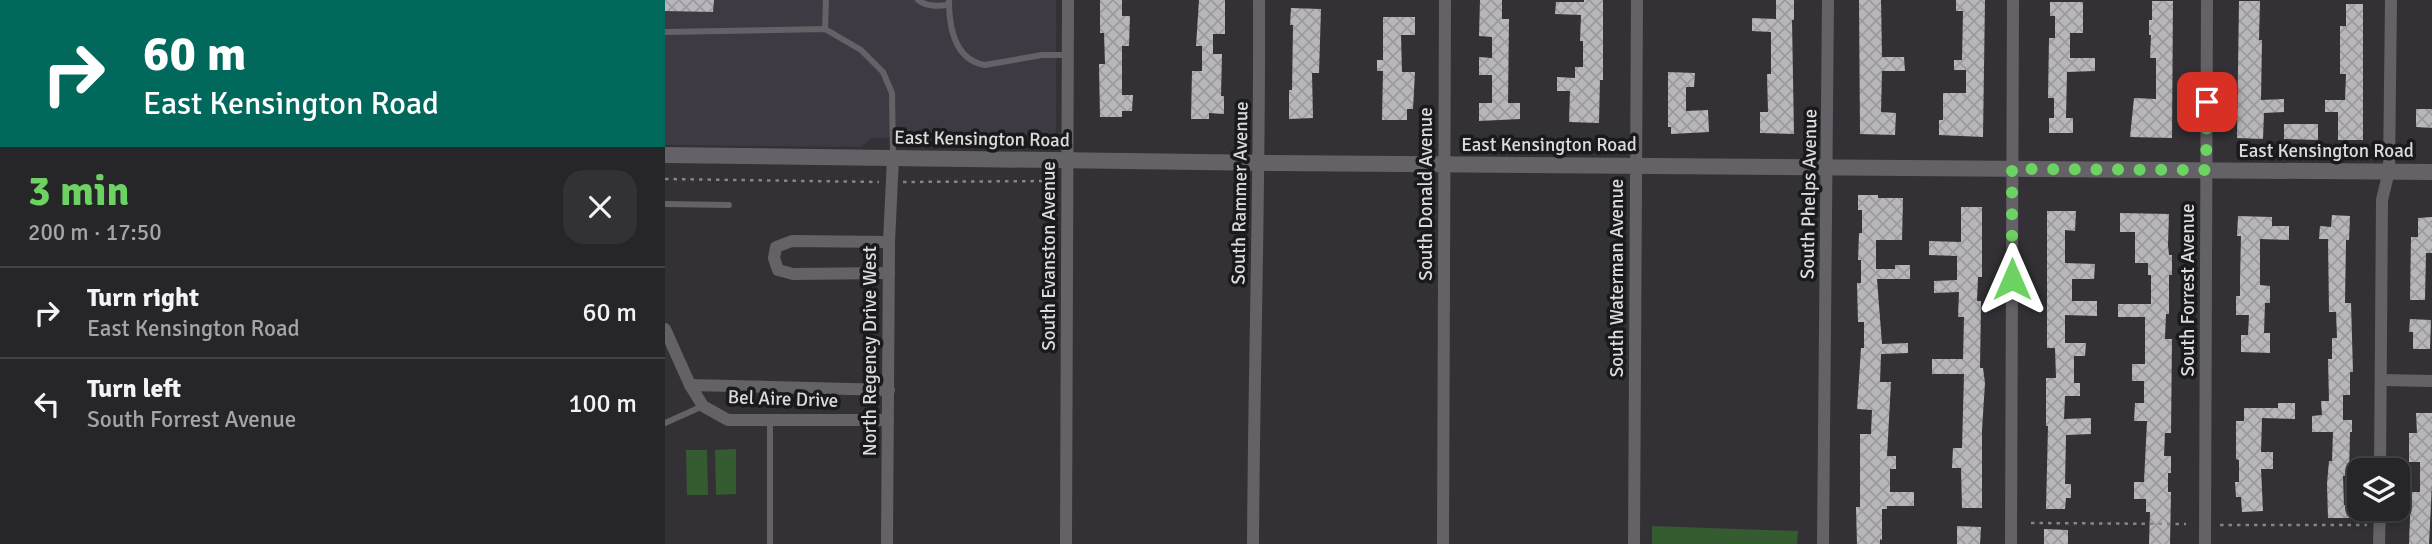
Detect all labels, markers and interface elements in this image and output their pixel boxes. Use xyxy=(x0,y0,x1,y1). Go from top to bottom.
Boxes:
text: 60 m xyxy=(143,24,246,84)
icon: right xyxy=(28,28,119,119)
pin xyxy=(2177,72,2237,132)
icon: arrive xyxy=(2188,83,2226,121)
text: East Kensington Road xyxy=(143,84,439,123)
street label: South Rammer Avenue xyxy=(1226,101,1254,285)
street label: South Donald Avenue xyxy=(1414,107,1438,281)
street label: South Phelps Avenue xyxy=(1796,109,1822,279)
street label: East Kensington Road xyxy=(894,125,1070,153)
street label: East Kensington Road xyxy=(1461,133,1637,157)
street label: East Kensington Road xyxy=(2238,139,2414,163)
street label: South Evanston Avenue xyxy=(1037,161,1061,351)
text: 3 min xyxy=(28,166,129,217)
button: close xyxy=(563,170,637,244)
street label: South Waterman Avenue xyxy=(1605,179,1629,377)
street label: South Forrest Avenue xyxy=(2176,204,2200,376)
text: 200 m · 17:50 xyxy=(28,218,162,247)
position arrow xyxy=(1975,242,2049,316)
street label: North Regency Drive West xyxy=(858,245,882,456)
text: Turn right xyxy=(87,282,199,314)
icon: right xyxy=(28,294,66,332)
text: 60 m xyxy=(582,297,637,329)
text: East Kensington Road xyxy=(87,314,300,343)
text: Turn left xyxy=(87,373,181,405)
icon: left xyxy=(28,385,66,423)
street label: Bel Aire Drive xyxy=(727,385,839,413)
text: 100 m xyxy=(568,388,637,420)
text: South Forrest Avenue xyxy=(87,405,296,434)
map controls xyxy=(2347,458,2410,521)
button: layers xyxy=(2347,458,2410,521)

